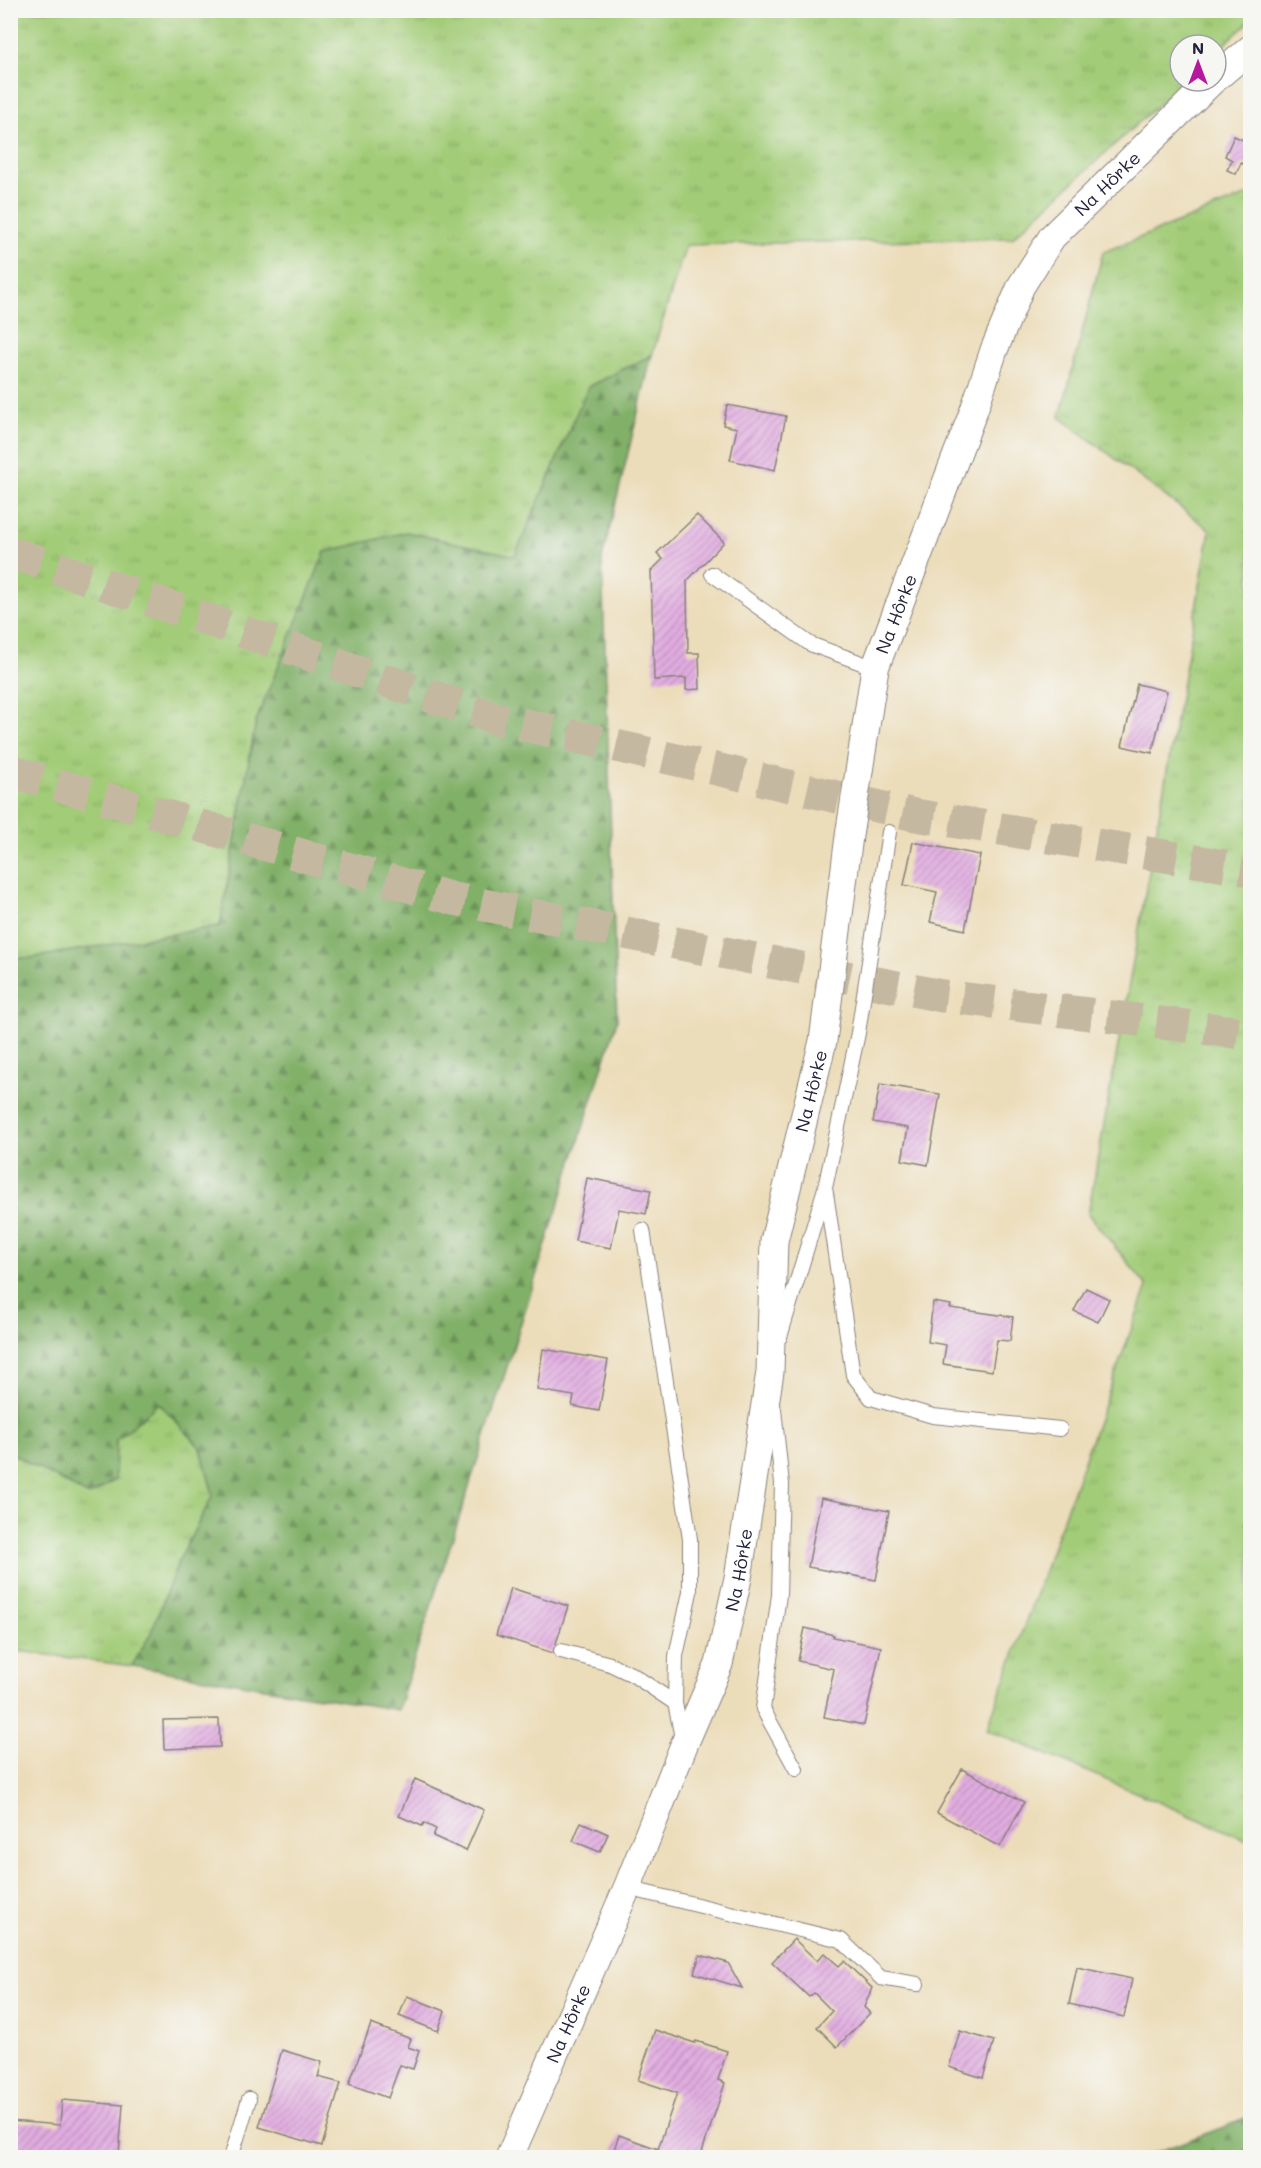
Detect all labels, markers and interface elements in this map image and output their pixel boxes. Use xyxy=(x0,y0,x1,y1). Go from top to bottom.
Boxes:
north arrow xyxy=(1168,33,1228,93)
text: N xyxy=(1192,37,1204,58)
street label: Na Hôrke xyxy=(1069,146,1145,221)
street label: Na Hôrke xyxy=(870,571,922,657)
street label: Na Hôrke xyxy=(789,1047,832,1134)
street label: Na Hôrke xyxy=(719,1527,758,1613)
street label: Na Hôrke xyxy=(540,1980,596,2066)

